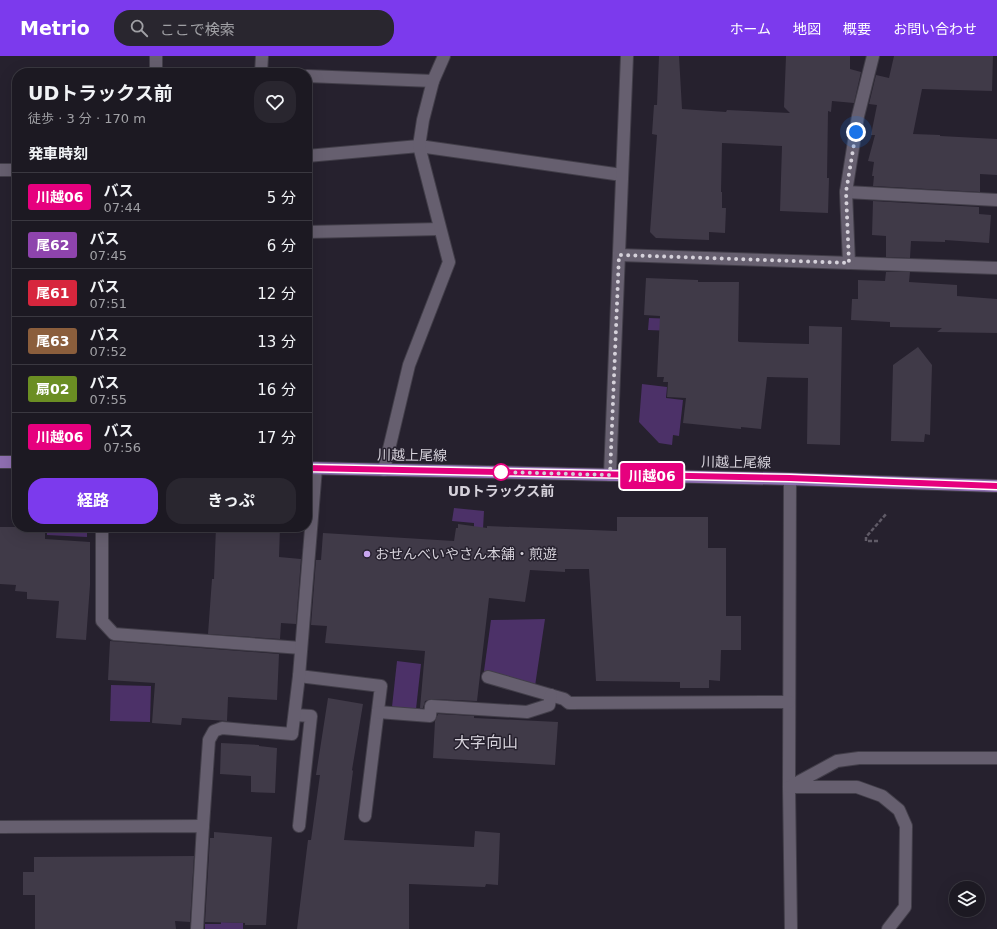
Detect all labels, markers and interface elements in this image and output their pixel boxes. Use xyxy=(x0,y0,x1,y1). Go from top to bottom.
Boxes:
search box xyxy=(114,10,394,46)
text: Metrio xyxy=(20,17,90,39)
icon: search xyxy=(128,17,150,39)
text: ここで検索 xyxy=(160,21,235,39)
text: ホーム xyxy=(729,21,771,37)
text: 地図 xyxy=(793,21,821,37)
text: 概要 xyxy=(843,21,871,37)
text: お問い合わせ xyxy=(893,21,977,37)
button: heart xyxy=(254,81,296,123)
text: UDトラックス前 xyxy=(28,82,173,104)
text: 徒歩 · 3 分 · 170 m xyxy=(28,111,146,126)
your location xyxy=(846,122,866,142)
text: 発車時刻 xyxy=(28,145,88,163)
text: バス xyxy=(103,182,134,200)
text: 川越06 xyxy=(36,189,83,205)
text: 5 分 xyxy=(267,189,296,207)
text: 07:44 xyxy=(103,200,141,215)
text: バス xyxy=(89,230,120,248)
text: 尾62 xyxy=(36,237,69,253)
text: 6 分 xyxy=(267,237,296,255)
text: 07:45 xyxy=(89,248,127,263)
text: バス xyxy=(89,278,120,296)
text: 尾61 xyxy=(36,285,69,301)
text: 12 分 xyxy=(257,285,296,303)
text: 07:51 xyxy=(89,296,127,311)
text: バス xyxy=(89,326,120,344)
text: 尾63 xyxy=(36,333,69,349)
text: 13 分 xyxy=(257,333,296,351)
text: 07:52 xyxy=(89,344,127,359)
text: バス xyxy=(89,374,120,392)
text: 扇02 xyxy=(36,381,69,397)
text: 16 分 xyxy=(257,381,296,399)
text: 07:55 xyxy=(89,392,127,407)
text: バス xyxy=(103,422,134,440)
text: 川越06 xyxy=(36,429,83,445)
text: 17 分 xyxy=(257,429,296,447)
text: 07:56 xyxy=(103,440,141,455)
street label: 川越上尾線 xyxy=(377,446,447,464)
street label: 川越上尾線 xyxy=(701,453,771,471)
marker: UDトラックス前 xyxy=(492,463,510,481)
line badge: 川越06 xyxy=(624,463,680,489)
text: 川越06 xyxy=(628,468,676,484)
button: 経路 xyxy=(28,478,158,524)
button: きっぷ xyxy=(166,478,296,524)
place label: UDトラックス前 xyxy=(448,483,554,499)
place label: おせんべいやさん本舗・煎遊 xyxy=(375,546,557,562)
marker: おせんべいやさん本舗・煎遊 xyxy=(362,549,372,559)
district label: 大字向山 xyxy=(454,733,518,752)
map controls xyxy=(949,881,985,917)
button: layers xyxy=(949,881,985,917)

